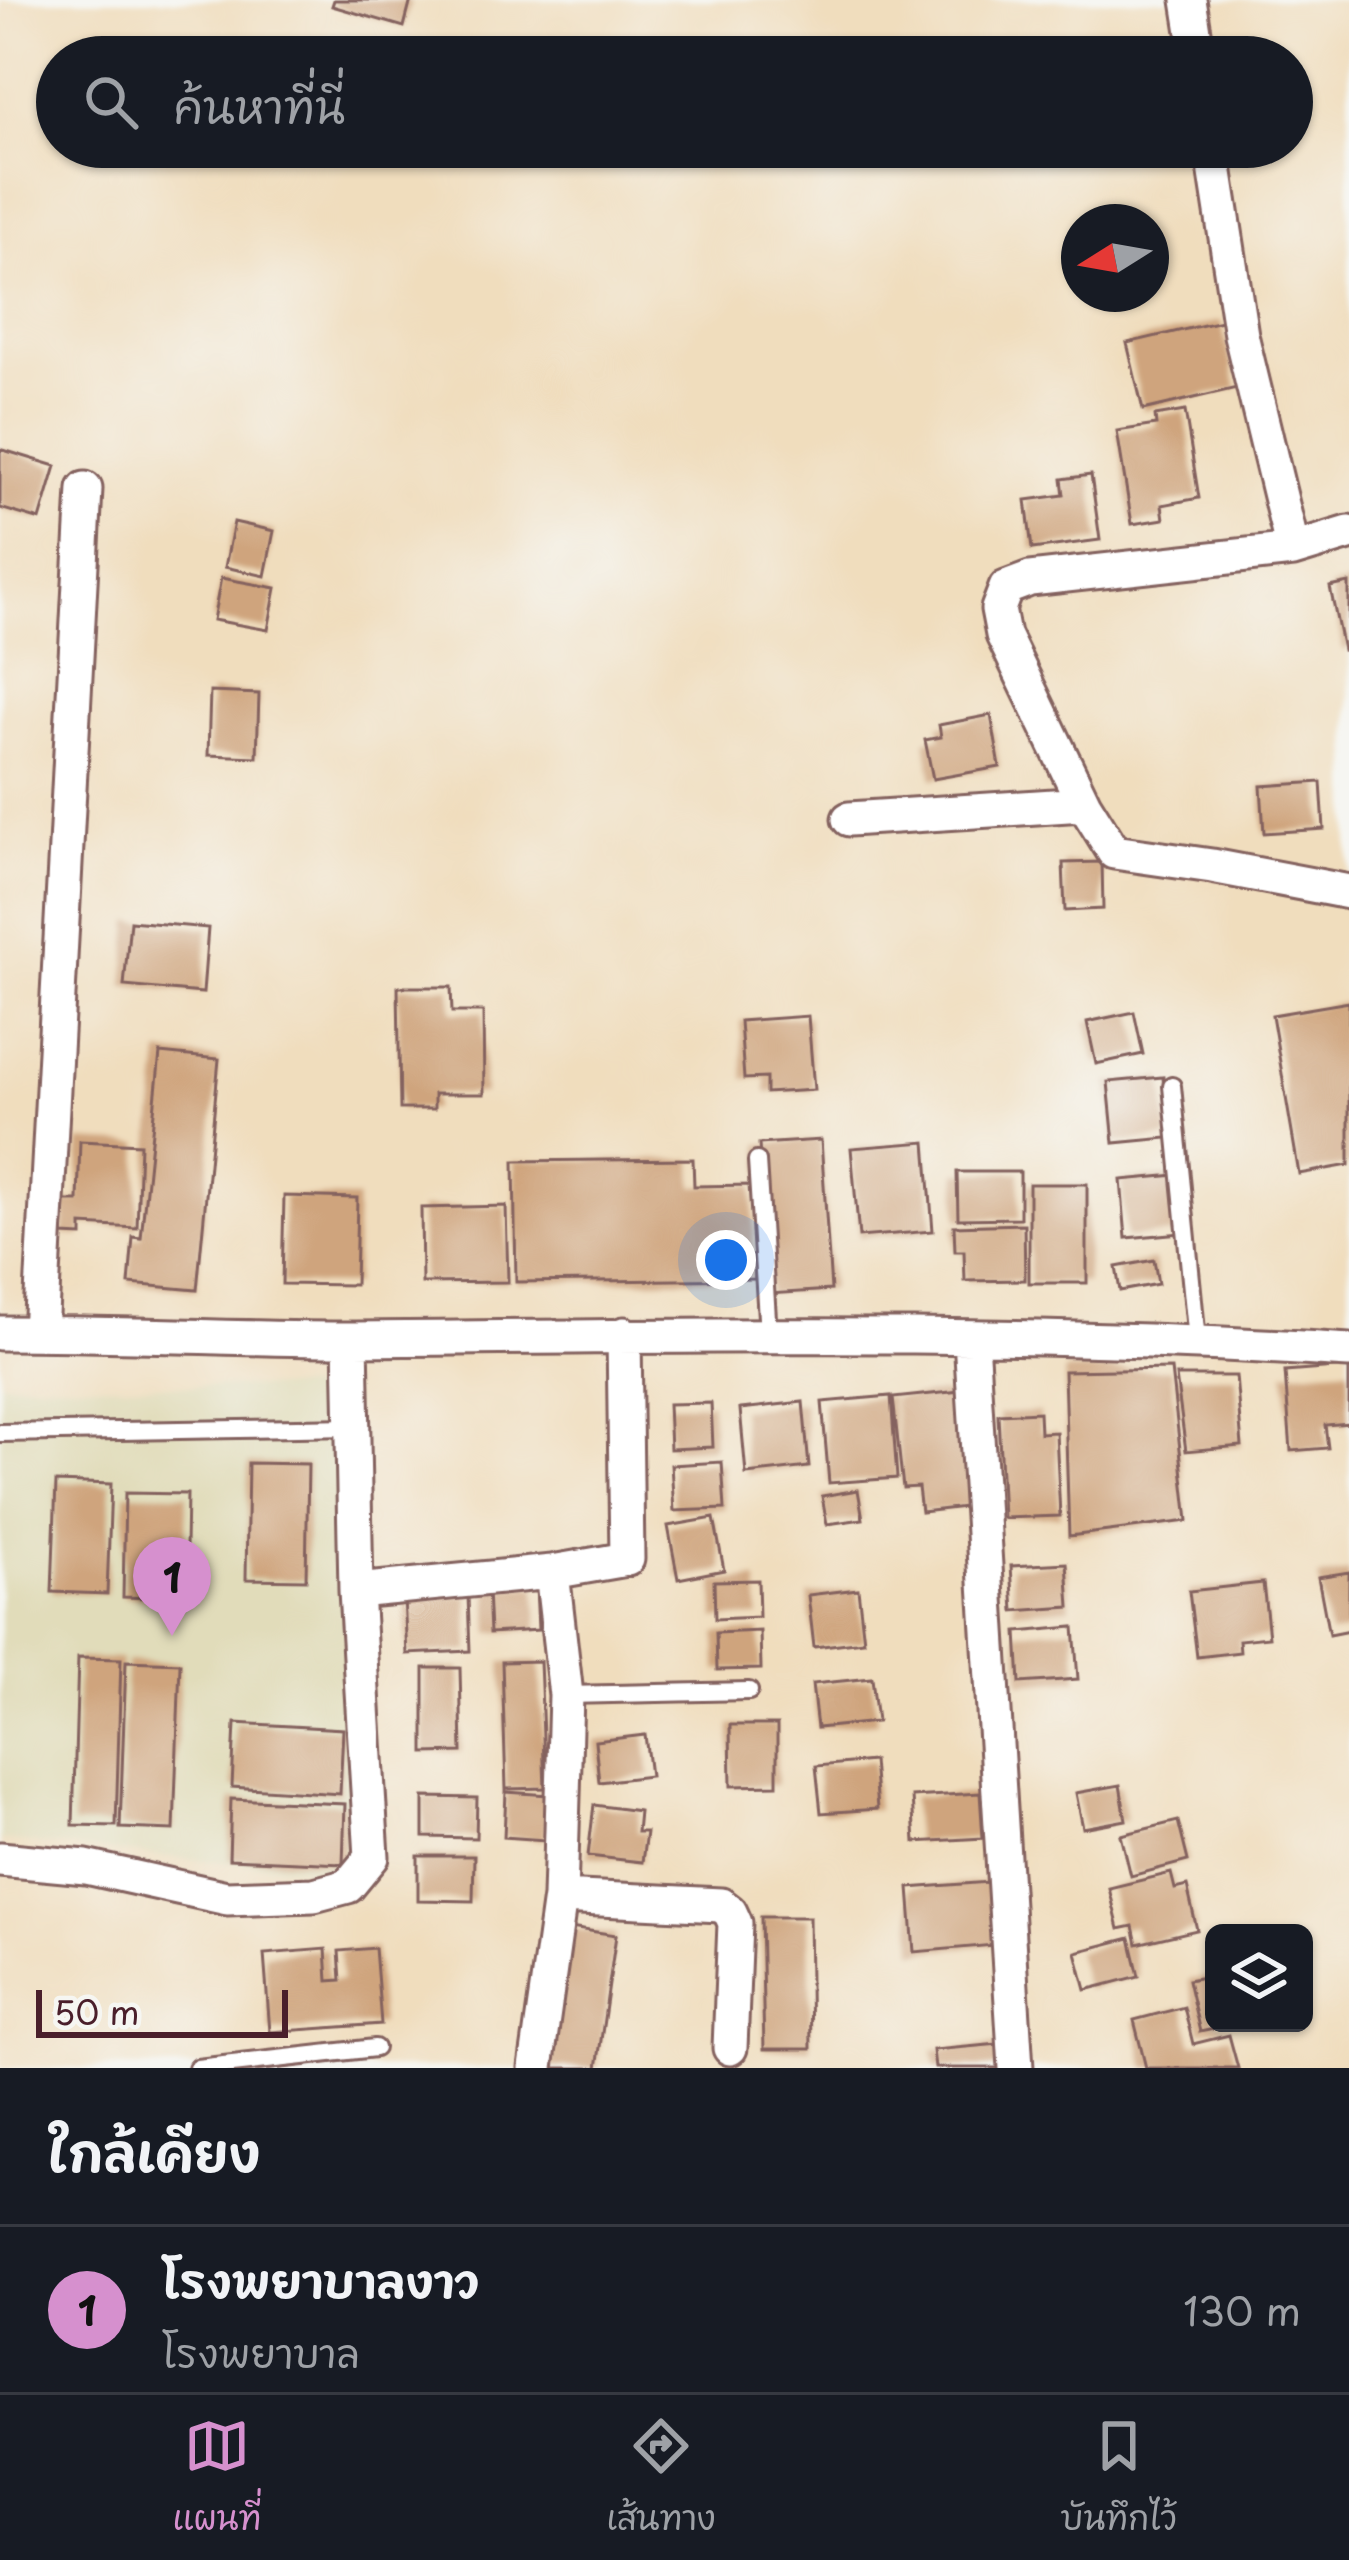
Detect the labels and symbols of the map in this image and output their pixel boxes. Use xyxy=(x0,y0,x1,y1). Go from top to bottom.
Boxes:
north arrow xyxy=(1061,204,1169,312)
your location xyxy=(696,1230,756,1290)
pin: 1 xyxy=(133,1537,211,1636)
scale bar xyxy=(36,1984,288,2037)

